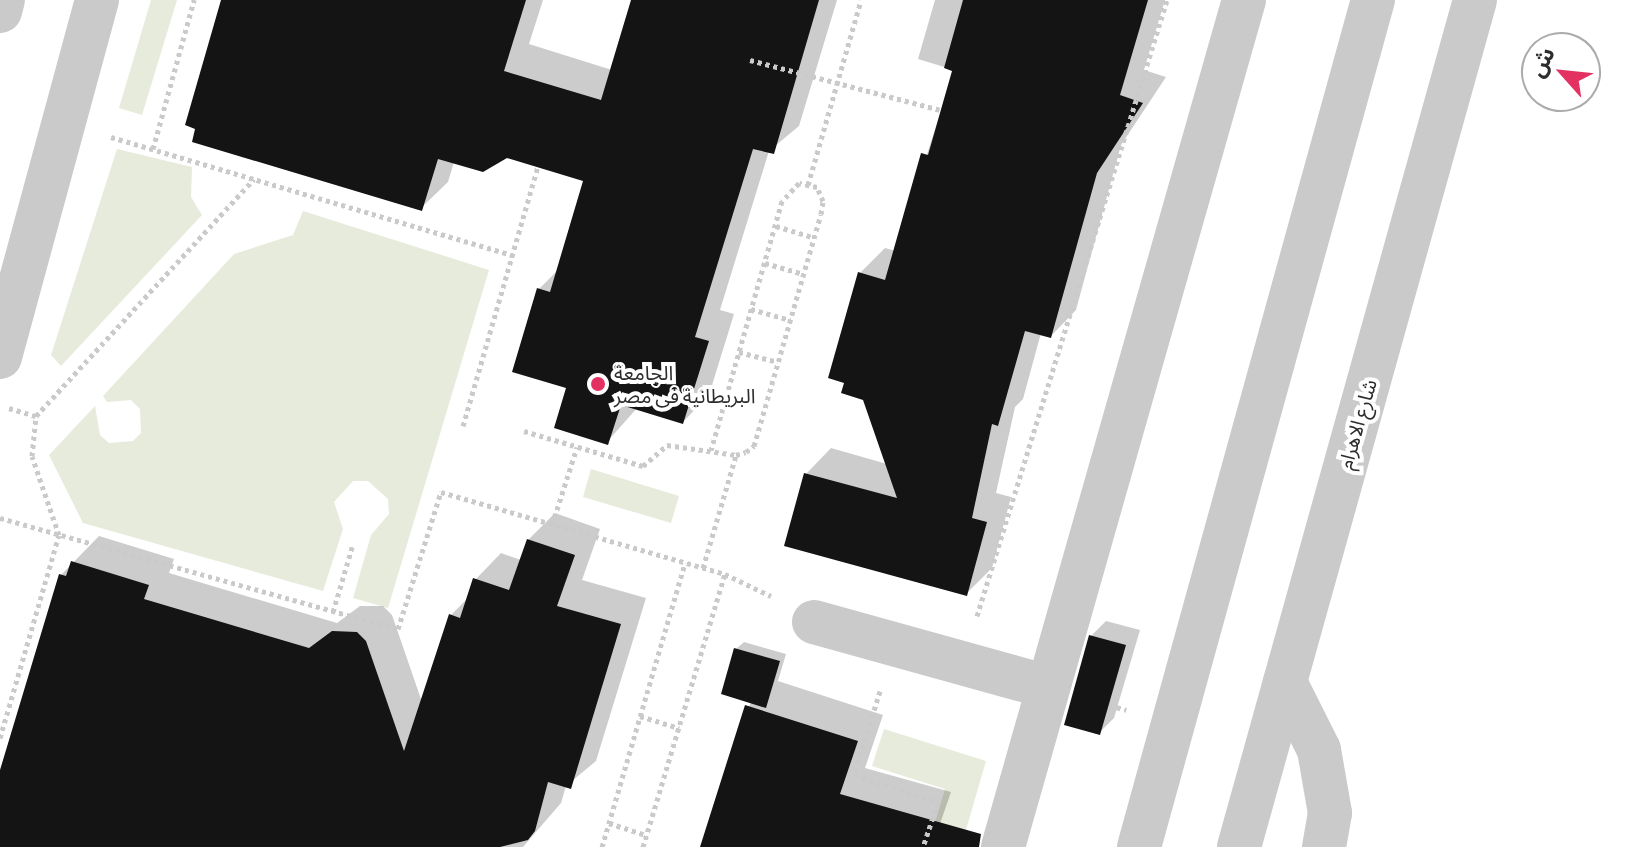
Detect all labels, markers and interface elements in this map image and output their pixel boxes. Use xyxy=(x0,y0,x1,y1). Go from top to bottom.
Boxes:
north arrow xyxy=(1521,32,1601,112)
text: ش xyxy=(1522,42,1560,81)
place label: الجامعة البريطانية فى مصر xyxy=(614,360,755,407)
marker: الجامعة البريطانية فى مصر xyxy=(589,375,607,393)
street label: شارع الاهرام xyxy=(1333,376,1381,472)

